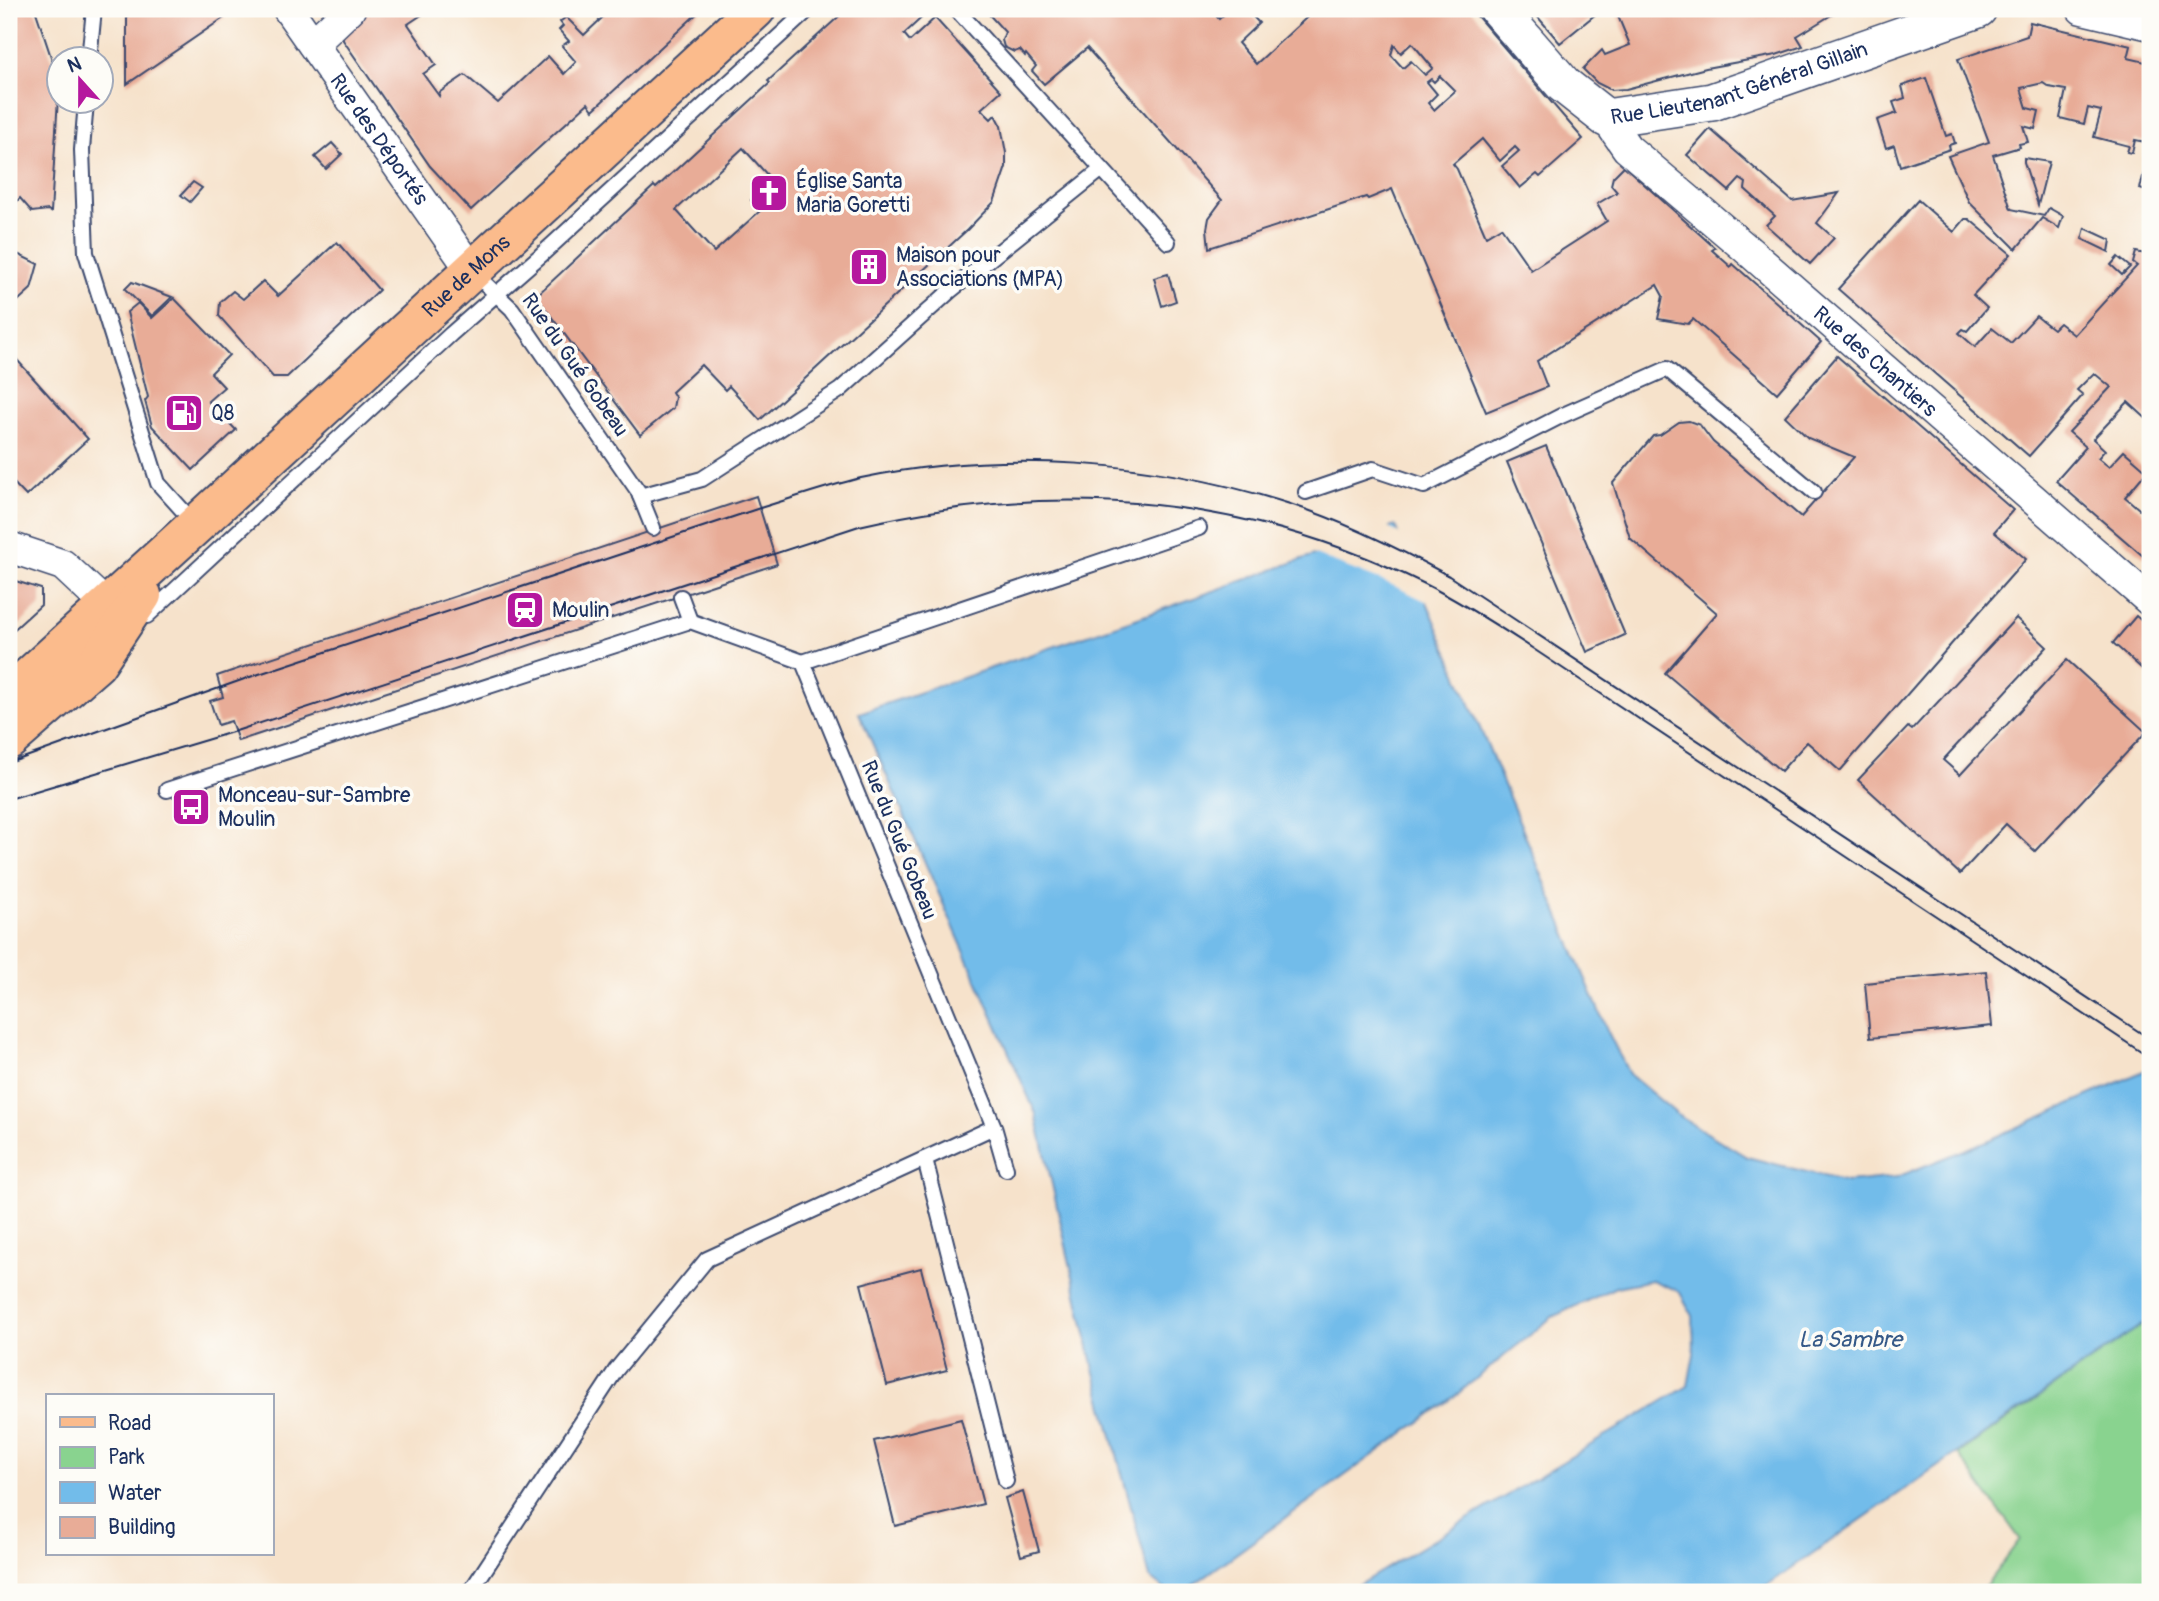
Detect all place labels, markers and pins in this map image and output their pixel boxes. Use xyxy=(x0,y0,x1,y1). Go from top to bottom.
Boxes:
place label: Église Santa Maria Goretti xyxy=(796,168,910,219)
church icon: Église Santa Maria Goretti xyxy=(748,172,790,214)
place label: Maison pour Associations (MPA) xyxy=(896,242,1064,293)
building icon: Maison pour Associations (MPA) xyxy=(848,246,890,288)
fuel station icon: Q8 xyxy=(163,392,205,434)
place label: Q8 xyxy=(211,400,234,427)
station icon: Moulin xyxy=(504,589,546,631)
place label: Moulin xyxy=(552,597,609,624)
place label: Monceau-sur-Sambre Moulin xyxy=(218,782,411,833)
bus stop icon: Monceau-sur-Sambre Moulin xyxy=(170,786,212,828)

